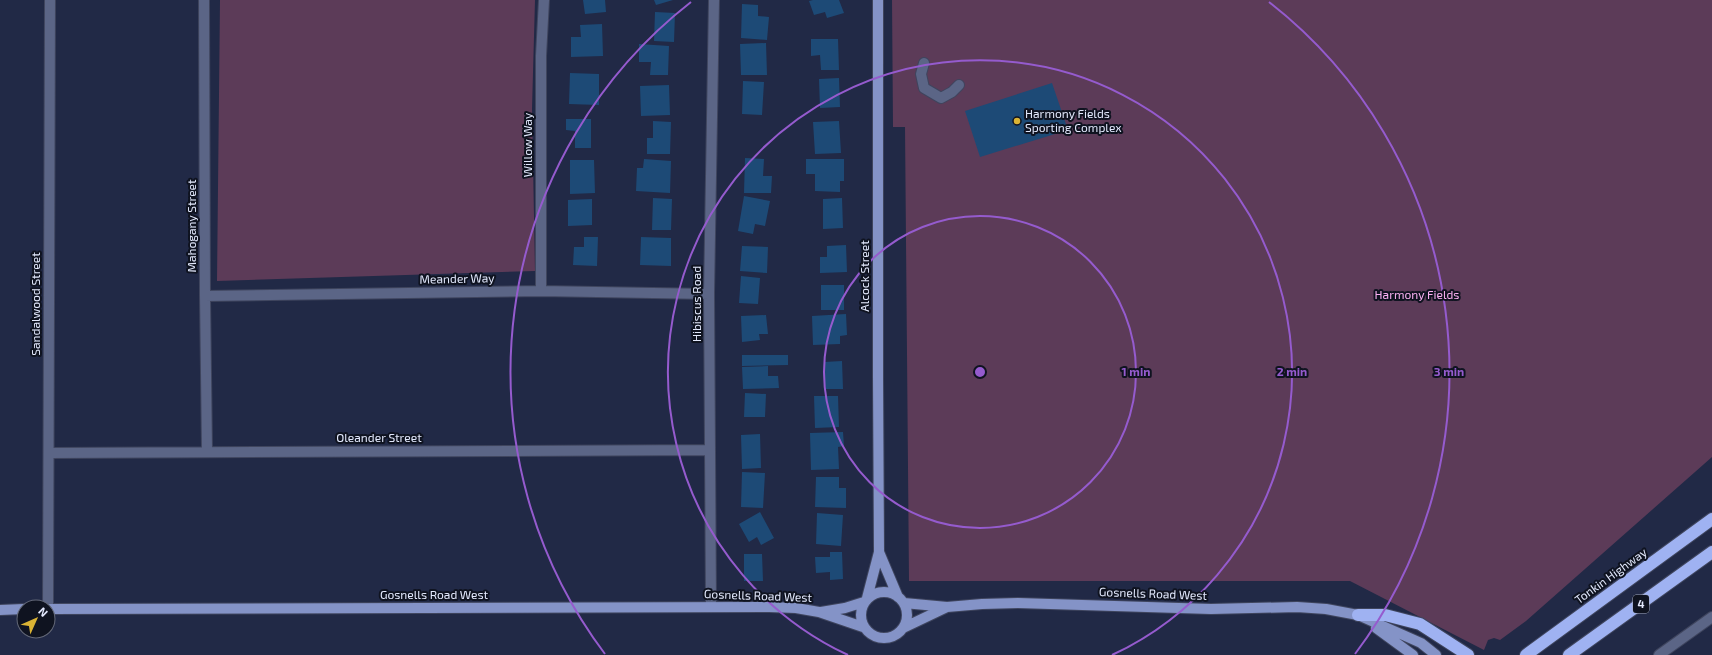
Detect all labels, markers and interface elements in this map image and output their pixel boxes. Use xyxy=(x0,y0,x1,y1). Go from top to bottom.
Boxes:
place label: Harmony Fields Sporting Complex xyxy=(1025,106,1122,134)
street label: Willow Way xyxy=(520,112,534,177)
marker: Harmony Fields Sporting Complex xyxy=(1012,116,1022,126)
street label: Mahogany Street xyxy=(184,179,198,273)
street label: Alcock Street xyxy=(857,240,871,312)
street label: Sandalwood Street xyxy=(28,252,42,356)
street label: Hibiscus Road xyxy=(689,266,703,342)
street label: Meander Way xyxy=(419,270,495,286)
park label: Harmony Fields xyxy=(1375,287,1459,301)
text: 1 min xyxy=(1122,364,1150,378)
text: 2 min xyxy=(1277,364,1307,378)
text: 3 min xyxy=(1434,364,1464,378)
centre of rings xyxy=(973,365,987,379)
street label: Oleander Street xyxy=(336,430,422,444)
street label: Tonkin Highway xyxy=(1572,544,1650,606)
street label: Gosnells Road West xyxy=(1099,584,1208,602)
street label: Gosnells Road West xyxy=(704,586,813,604)
street label: Gosnells Road West xyxy=(380,587,489,601)
road number: 4 xyxy=(1633,595,1649,613)
north arrow xyxy=(16,599,56,639)
text: N xyxy=(36,604,51,619)

